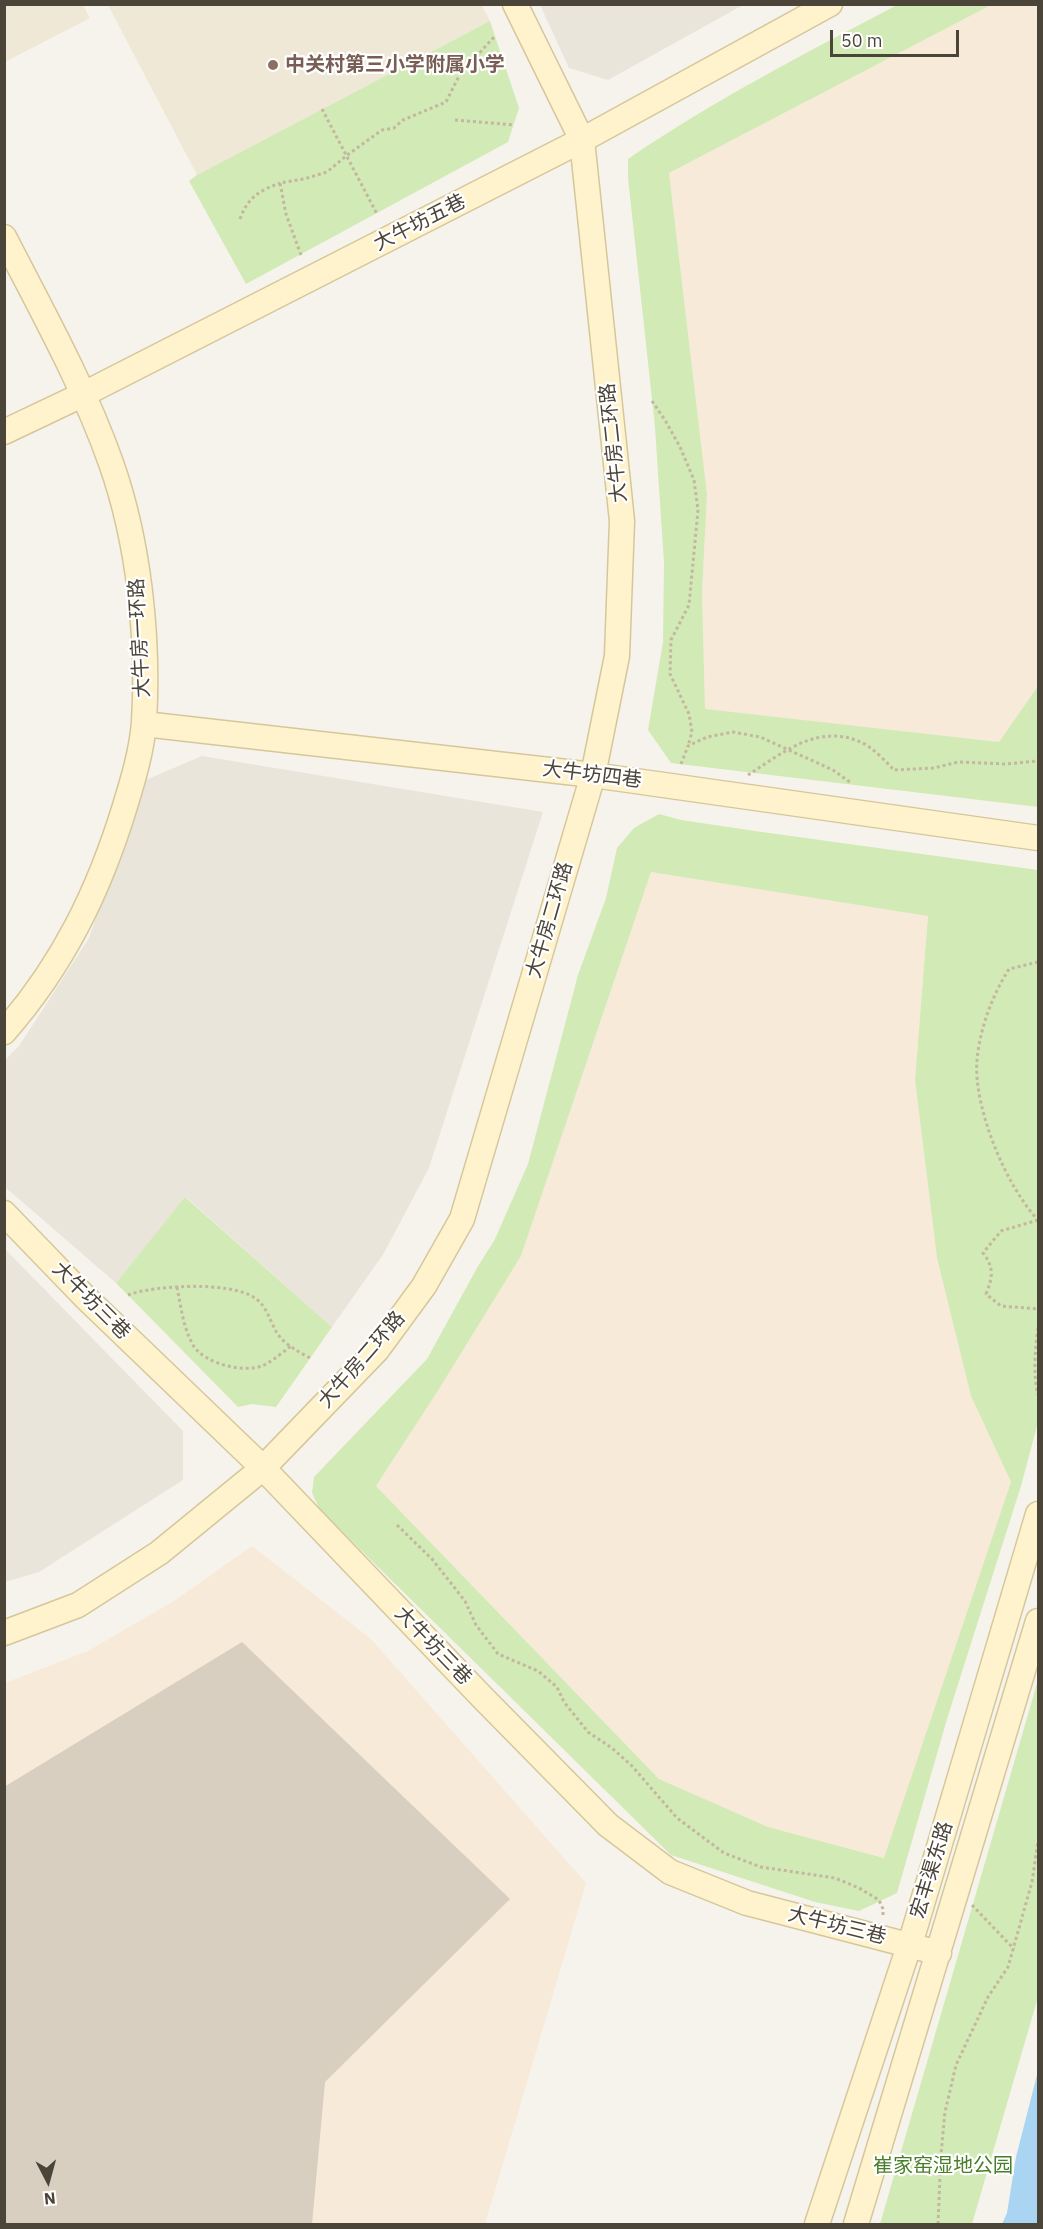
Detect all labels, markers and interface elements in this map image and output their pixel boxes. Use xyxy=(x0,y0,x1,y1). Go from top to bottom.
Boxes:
scale bar xyxy=(833,18,962,56)
text: 50 m xyxy=(841,29,883,52)
place label: 中关村第三小学附属小学 xyxy=(285,53,505,77)
marker: 中关村第三小学附属小学 xyxy=(266,58,280,72)
street label: 大牛坊五巷 xyxy=(370,190,470,256)
street label: 大牛房二环路 xyxy=(596,382,632,504)
street label: 大牛房一环路 xyxy=(125,577,155,699)
street label: 大牛坊四巷 xyxy=(541,757,643,793)
street label: 大牛房二环路 xyxy=(522,859,578,981)
street label: 大牛坊三巷 xyxy=(47,1257,135,1345)
street label: 大牛房二环路 xyxy=(314,1307,410,1413)
street label: 大牛坊三巷 xyxy=(390,1602,476,1690)
street label: 宏丰渠东路 xyxy=(906,1819,958,1921)
street label: 大牛坊三巷 xyxy=(786,1902,888,1950)
north arrow xyxy=(18,2151,78,2211)
park label: 崔家窑湿地公园 xyxy=(873,2154,1013,2178)
text: N xyxy=(43,2188,57,2209)

